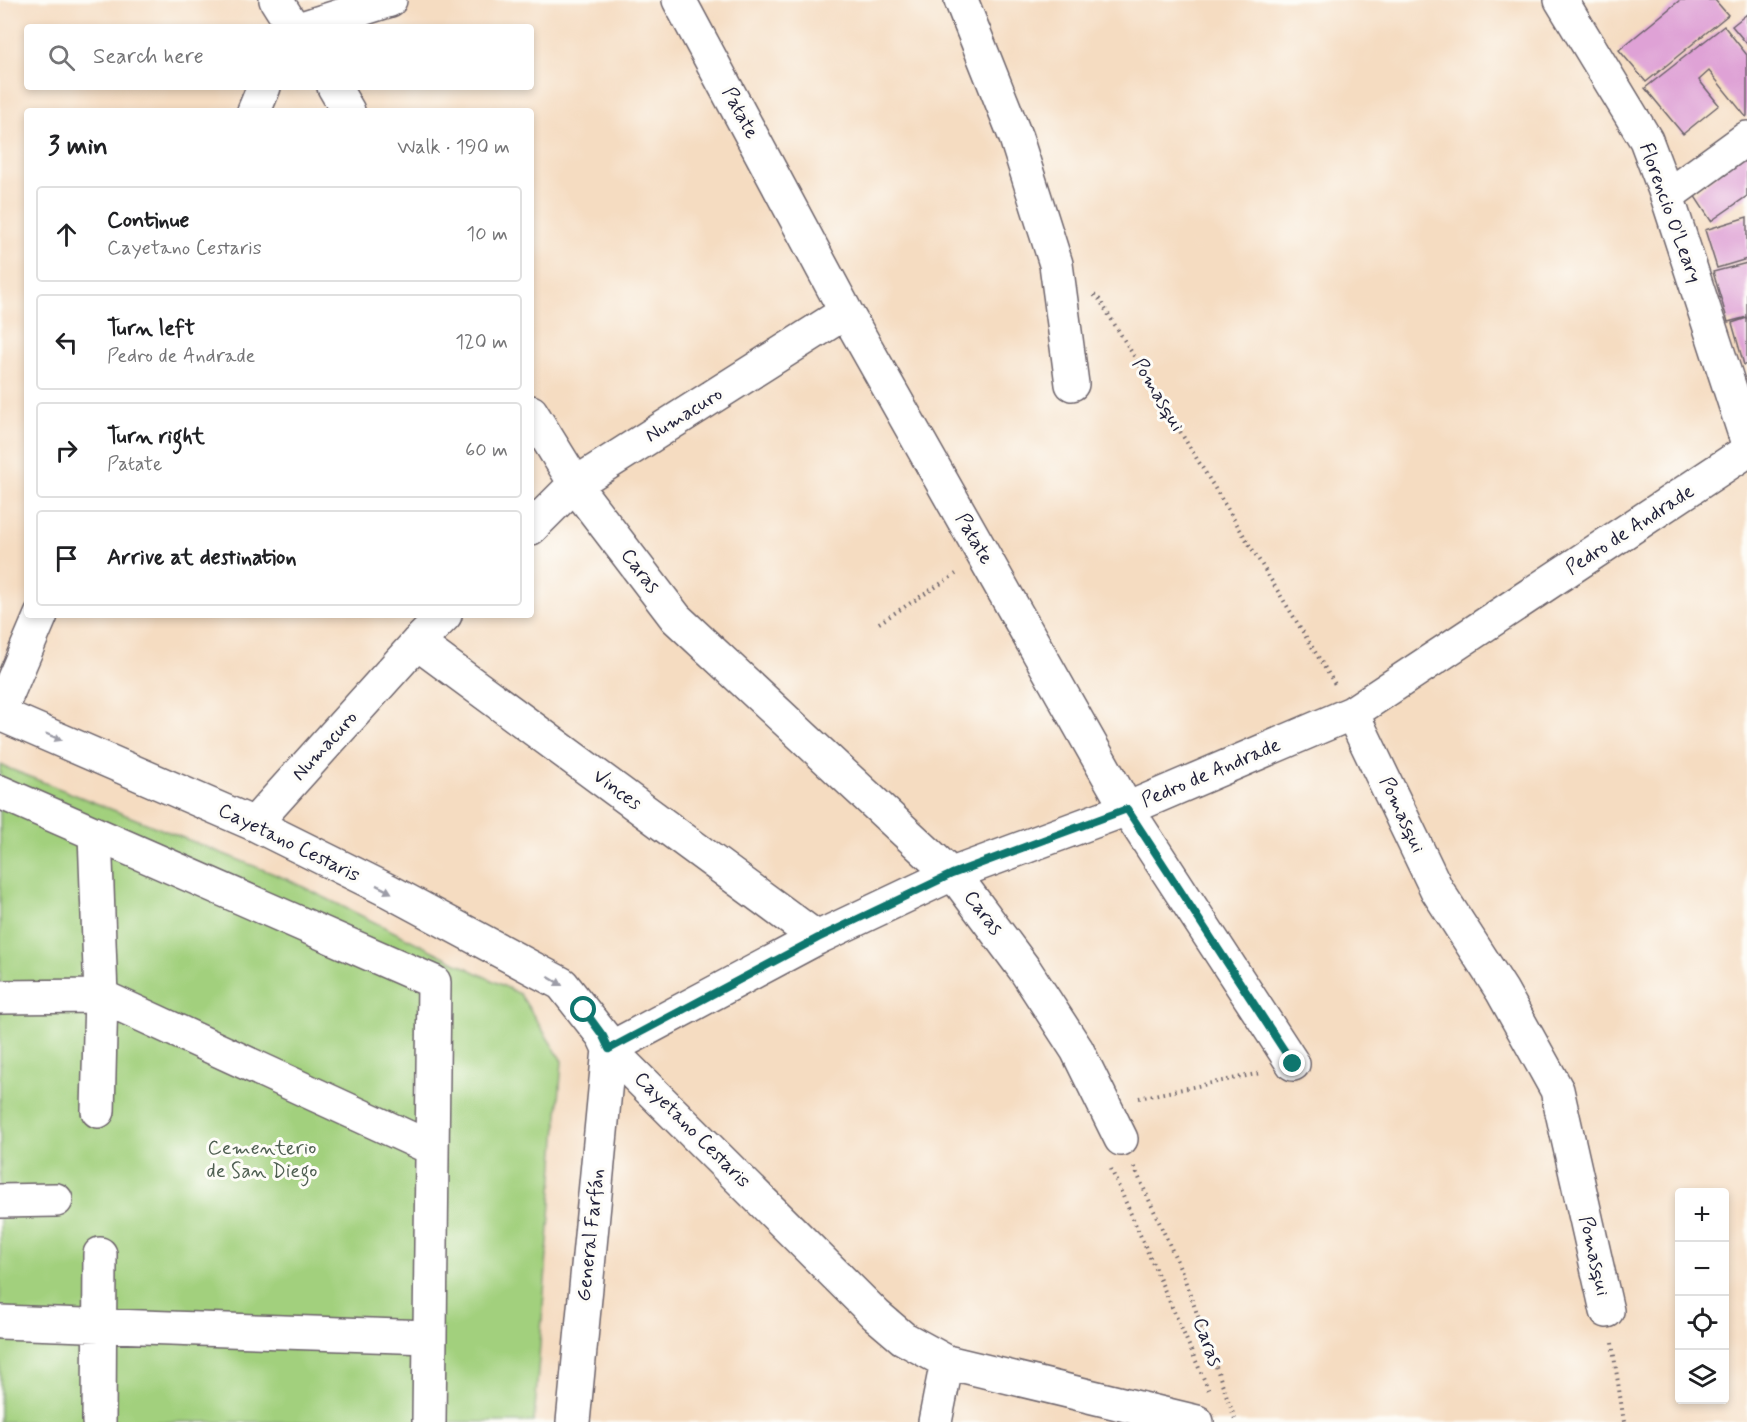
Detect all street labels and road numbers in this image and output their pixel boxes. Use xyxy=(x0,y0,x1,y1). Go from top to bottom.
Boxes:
street label: Patate xyxy=(715,82,765,144)
street label: Florencio O'Leary xyxy=(1632,139,1708,287)
street label: Pomasqui xyxy=(1126,353,1190,437)
street label: Numacuro xyxy=(640,381,728,449)
street label: Pedro de Andrade xyxy=(1560,478,1700,582)
street label: Patate xyxy=(948,508,1000,570)
street label: Caras xyxy=(614,543,666,599)
street label: Numacuro xyxy=(286,705,364,787)
street label: Pedro de Andrade xyxy=(1137,732,1285,814)
street label: Vinces xyxy=(587,763,647,817)
street label: Pomasqui xyxy=(1373,772,1431,858)
street label: Cayetano Cestaris xyxy=(214,797,364,889)
street label: Caras xyxy=(957,885,1009,941)
street label: Cayetano Cestaris xyxy=(628,1066,756,1194)
street label: General Farfán xyxy=(571,1167,611,1303)
street label: Pomasqui xyxy=(1572,1213,1616,1299)
street label: Caras xyxy=(1186,1314,1228,1370)

